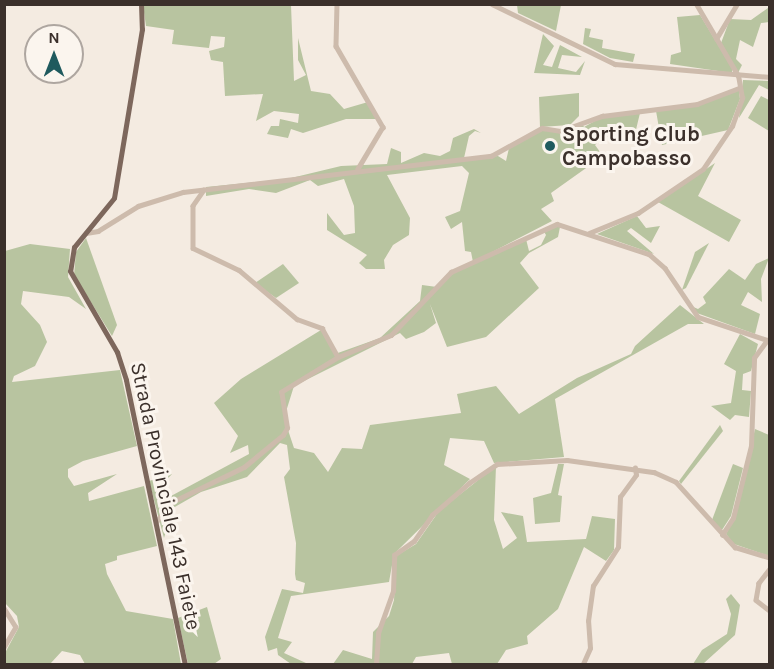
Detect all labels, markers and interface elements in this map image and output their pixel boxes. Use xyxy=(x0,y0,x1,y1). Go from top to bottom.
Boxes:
north arrow xyxy=(24,24,84,84)
text: N xyxy=(48,28,60,47)
place label: Sporting Club Campobasso xyxy=(562,121,700,171)
marker: Sporting Club Campobasso xyxy=(543,139,557,153)
street label: Strada Provinciale 143 Faiete xyxy=(125,360,207,632)

